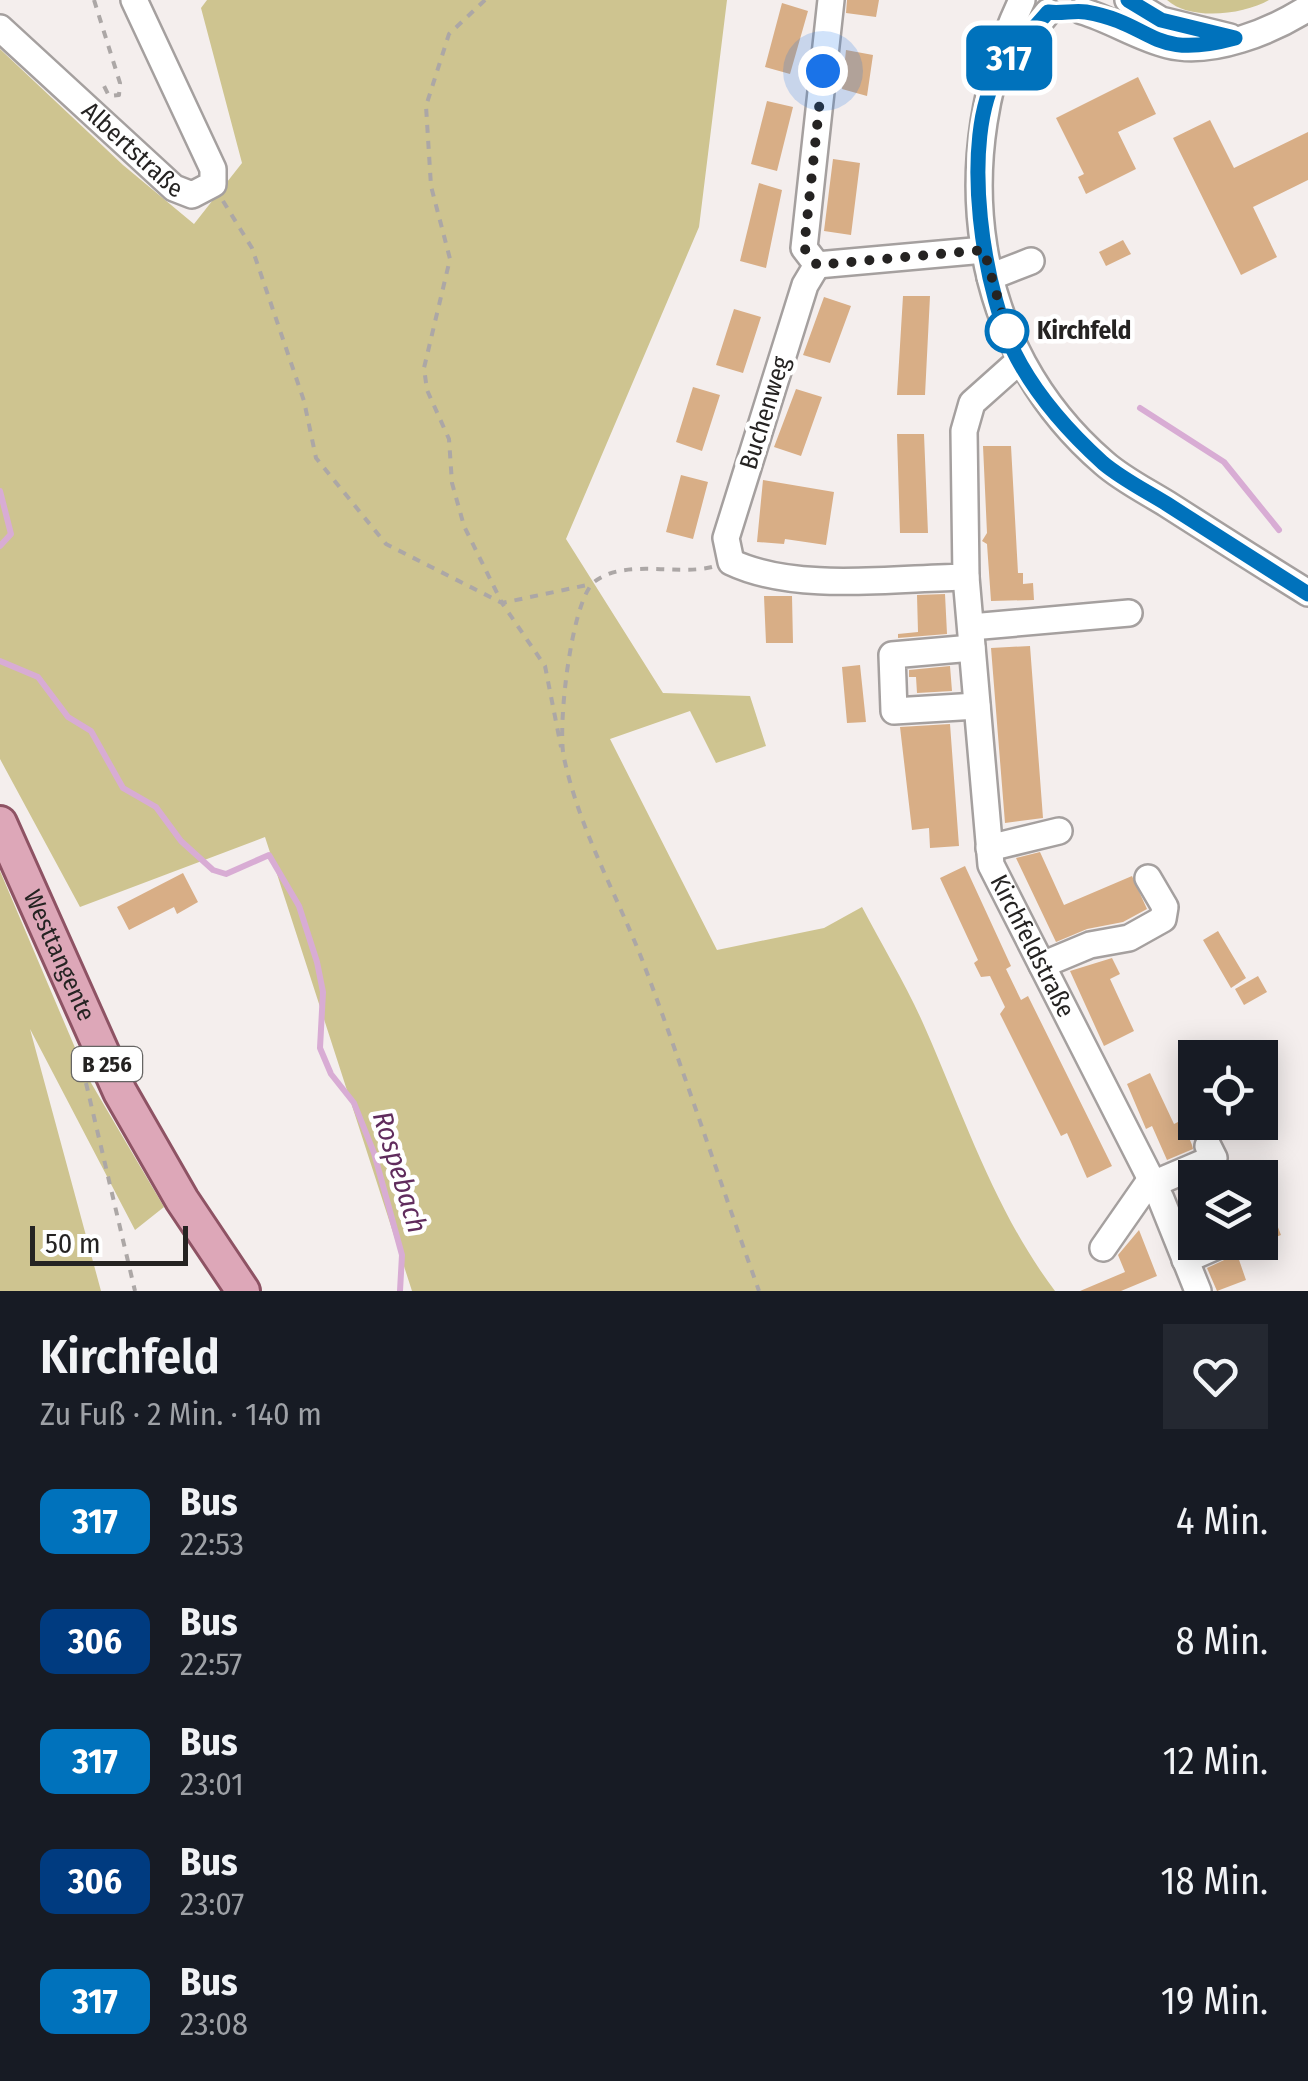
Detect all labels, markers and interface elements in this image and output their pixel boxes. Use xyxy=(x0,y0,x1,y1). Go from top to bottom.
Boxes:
line badge: 317 xyxy=(952,26,1066,90)
text: 317 xyxy=(986,37,1032,79)
your location xyxy=(798,46,848,96)
street label: Albertstraße xyxy=(76,96,186,205)
marker: Kirchfeld xyxy=(986,310,1028,352)
place label: Kirchfeld xyxy=(1037,316,1131,346)
street label: Buchenweg xyxy=(734,353,796,473)
street label: Kirchfeldstraße xyxy=(983,870,1081,1022)
street label: Westtangente xyxy=(17,885,101,1026)
map controls xyxy=(1178,1040,1278,1260)
button: locate xyxy=(1178,1040,1278,1140)
road number: B 256 xyxy=(72,1047,142,1081)
water label: Rospebach xyxy=(366,1107,434,1237)
button: layers xyxy=(1178,1160,1278,1260)
scale bar xyxy=(30,1221,188,1266)
text: 50 m xyxy=(45,1227,101,1260)
button: heart xyxy=(1163,1324,1268,1429)
text: Kirchfeld xyxy=(40,1328,220,1386)
text: Zu Fuß · 2 Min. · 140 m xyxy=(40,1395,322,1433)
text: Bus xyxy=(180,1479,238,1525)
text: 4 Min. xyxy=(1176,1498,1268,1544)
text: 317 xyxy=(72,1500,118,1542)
text: 22:53 xyxy=(180,1525,244,1563)
text: Bus xyxy=(180,1599,238,1645)
text: 8 Min. xyxy=(1175,1618,1268,1664)
text: 306 xyxy=(68,1620,122,1662)
text: 22:57 xyxy=(180,1645,242,1683)
text: Bus xyxy=(180,1719,238,1765)
text: 12 Min. xyxy=(1163,1738,1268,1784)
text: 317 xyxy=(72,1740,118,1782)
text: 23:01 xyxy=(180,1765,244,1803)
text: Bus xyxy=(180,1839,238,1885)
text: 18 Min. xyxy=(1161,1858,1268,1904)
text: 306 xyxy=(68,1860,122,1902)
text: 23:07 xyxy=(180,1885,244,1923)
text: Bus xyxy=(180,1959,238,2005)
text: 19 Min. xyxy=(1161,1978,1268,2024)
text: 317 xyxy=(72,1980,118,2022)
text: 23:08 xyxy=(180,2005,248,2043)

